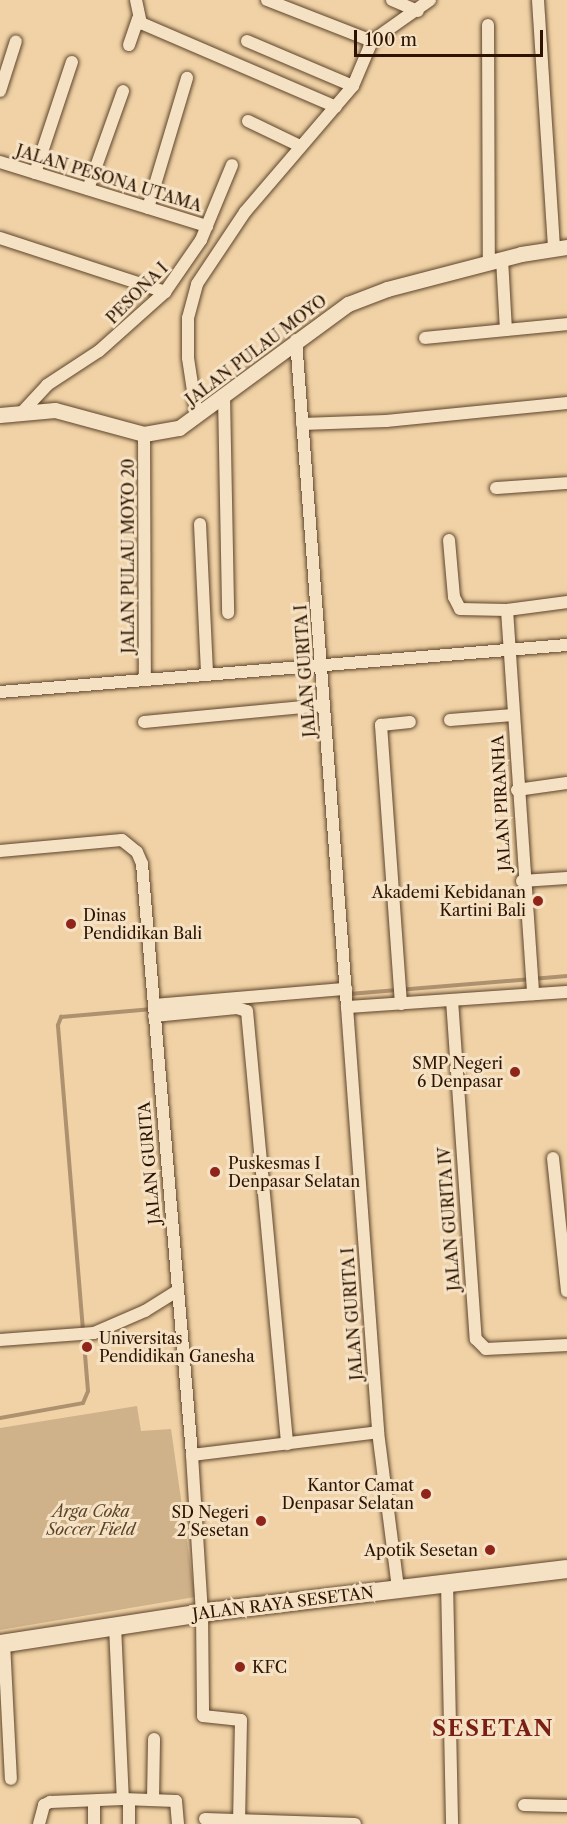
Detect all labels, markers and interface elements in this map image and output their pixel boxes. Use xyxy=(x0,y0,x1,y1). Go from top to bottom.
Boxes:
scale bar xyxy=(357,18,546,56)
text: 100 m xyxy=(365,29,417,51)
street label: JALAN PESONA UTAMA xyxy=(13,140,205,216)
street label: PESONA I xyxy=(102,258,172,328)
street label: JALAN PULAU MOYO xyxy=(182,291,330,409)
street label: JALAN PULAU MOYO 20 xyxy=(118,459,138,653)
street label: JALAN GURITA I xyxy=(291,604,319,738)
street label: JALAN PIRANHA xyxy=(488,734,514,872)
place label: Akademi Kebidanan Kartini Bali xyxy=(372,882,526,920)
marker: Akademi Kebidanan Kartini Bali xyxy=(531,894,545,908)
place label: Dinas Pendidikan Bali xyxy=(83,905,202,943)
marker: Dinas Pendidikan Bali xyxy=(64,917,78,931)
place label: SMP Negeri 6 Denpasar xyxy=(412,1053,503,1091)
marker: SMP Negeri 6 Denpasar xyxy=(508,1065,522,1079)
street label: JALAN GURITA xyxy=(134,1101,164,1225)
street label: JALAN GURITA IV xyxy=(434,1146,464,1292)
place label: Puskesmas I Denpasar Selatan xyxy=(228,1153,361,1191)
marker: Puskesmas I Denpasar Selatan xyxy=(206,1163,224,1181)
street label: JALAN GURITA I xyxy=(338,1247,366,1381)
place label: Universitas Pendidikan Ganesha xyxy=(99,1328,255,1366)
marker: Universitas Pendidikan Ganesha xyxy=(80,1340,94,1354)
place label: Kantor Camat Denpasar Selatan xyxy=(281,1475,414,1513)
marker: Kantor Camat Denpasar Selatan xyxy=(419,1487,433,1501)
park label: Arga Coka Soccer Field xyxy=(47,1501,135,1539)
place label: SD Negeri 2 Sesetan xyxy=(171,1502,249,1540)
marker: SD Negeri 2 Sesetan xyxy=(254,1514,268,1528)
place label: Apotik Sesetan xyxy=(364,1540,478,1560)
marker: Apotik Sesetan xyxy=(483,1543,497,1557)
street label: JALAN RAYA SESETAN xyxy=(191,1582,375,1624)
place label: KFC xyxy=(252,1657,287,1677)
marker: KFC xyxy=(233,1660,247,1674)
district label: SESETAN xyxy=(432,1716,554,1742)

